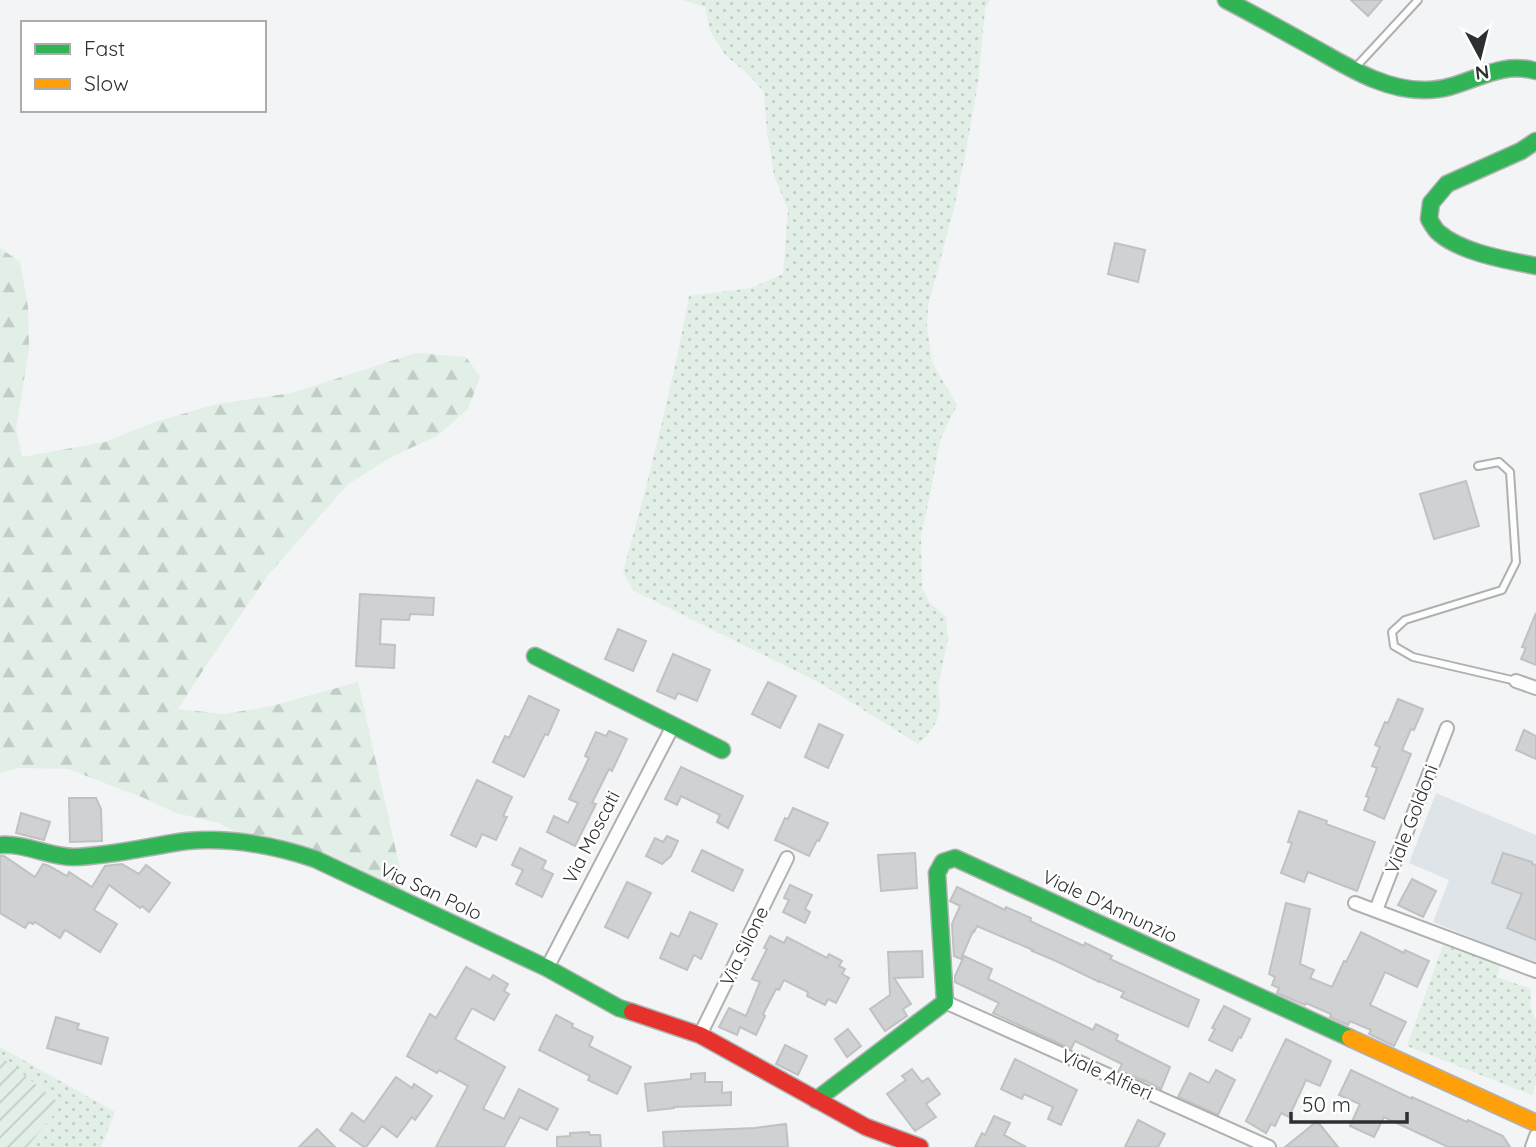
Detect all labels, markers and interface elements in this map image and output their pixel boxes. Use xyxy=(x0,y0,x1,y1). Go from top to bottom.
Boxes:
legend xyxy=(21,21,266,112)
north arrow xyxy=(1445,21,1515,91)
text: Fast xyxy=(84,35,125,61)
text: N xyxy=(1474,60,1490,86)
text: Slow xyxy=(84,70,129,96)
street label: Viale Goldoni xyxy=(1379,761,1443,877)
street label: Via Moscati xyxy=(557,786,625,888)
street label: Via San Polo xyxy=(376,857,486,925)
street label: Viale D'Annunzio xyxy=(1039,864,1181,948)
street label: Via Silone xyxy=(714,902,774,990)
street label: Viale Alfieri xyxy=(1057,1043,1157,1105)
scale bar xyxy=(1291,1080,1406,1124)
text: 50 m xyxy=(1302,1091,1351,1117)

